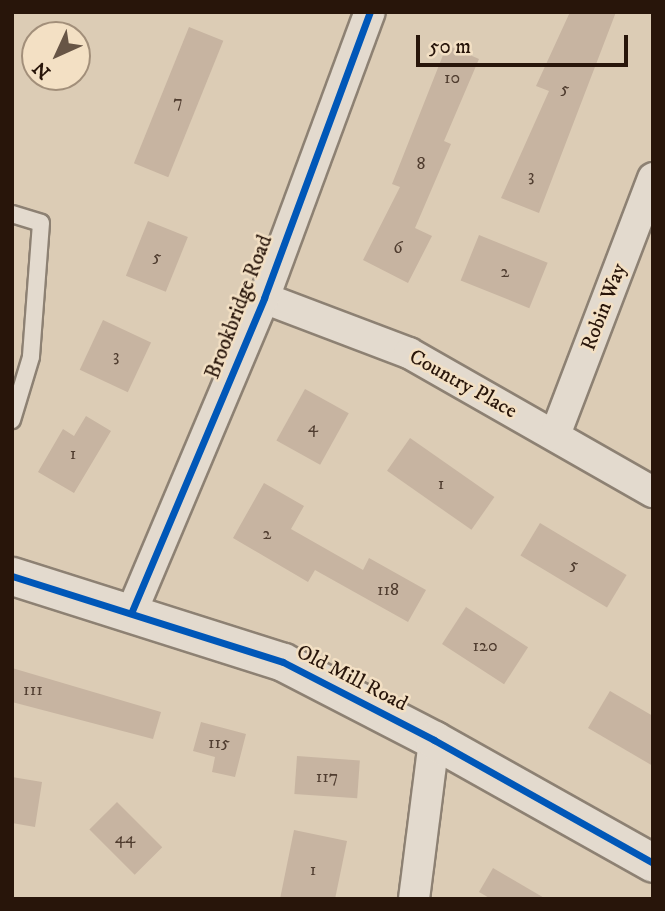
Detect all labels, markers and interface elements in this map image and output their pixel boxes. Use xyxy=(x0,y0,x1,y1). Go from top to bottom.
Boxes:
north arrow xyxy=(21,21,91,91)
scale bar xyxy=(420,21,632,65)
text: 50 m xyxy=(429,34,471,60)
text: N xyxy=(29,56,56,83)
house number: 10 xyxy=(444,67,460,89)
house number: 5 xyxy=(561,78,569,100)
house number: 7 xyxy=(173,91,183,113)
house number: 8 xyxy=(416,153,426,175)
house number: 3 xyxy=(528,165,534,187)
street label: Brookbridge Road xyxy=(200,232,278,382)
house number: 6 xyxy=(393,237,403,259)
house number: 5 xyxy=(153,246,161,268)
street label: Robin Way xyxy=(576,260,632,354)
house number: 2 xyxy=(501,261,509,283)
street label: Country Place xyxy=(405,344,521,424)
house number: 3 xyxy=(113,345,119,367)
house number: 4 xyxy=(308,416,318,438)
house number: 1 xyxy=(70,443,76,465)
house number: 1 xyxy=(438,473,444,495)
house number: 2 xyxy=(263,523,271,545)
house number: 5 xyxy=(570,554,578,576)
house number: 118 xyxy=(377,579,399,601)
house number: 120 xyxy=(472,635,498,657)
street label: Old Mill Road xyxy=(292,639,412,717)
house number: 111 xyxy=(23,679,43,701)
house number: 115 xyxy=(208,732,230,754)
house number: 117 xyxy=(316,766,338,788)
house number: 44 xyxy=(115,827,135,849)
house number: 1 xyxy=(310,859,316,881)

